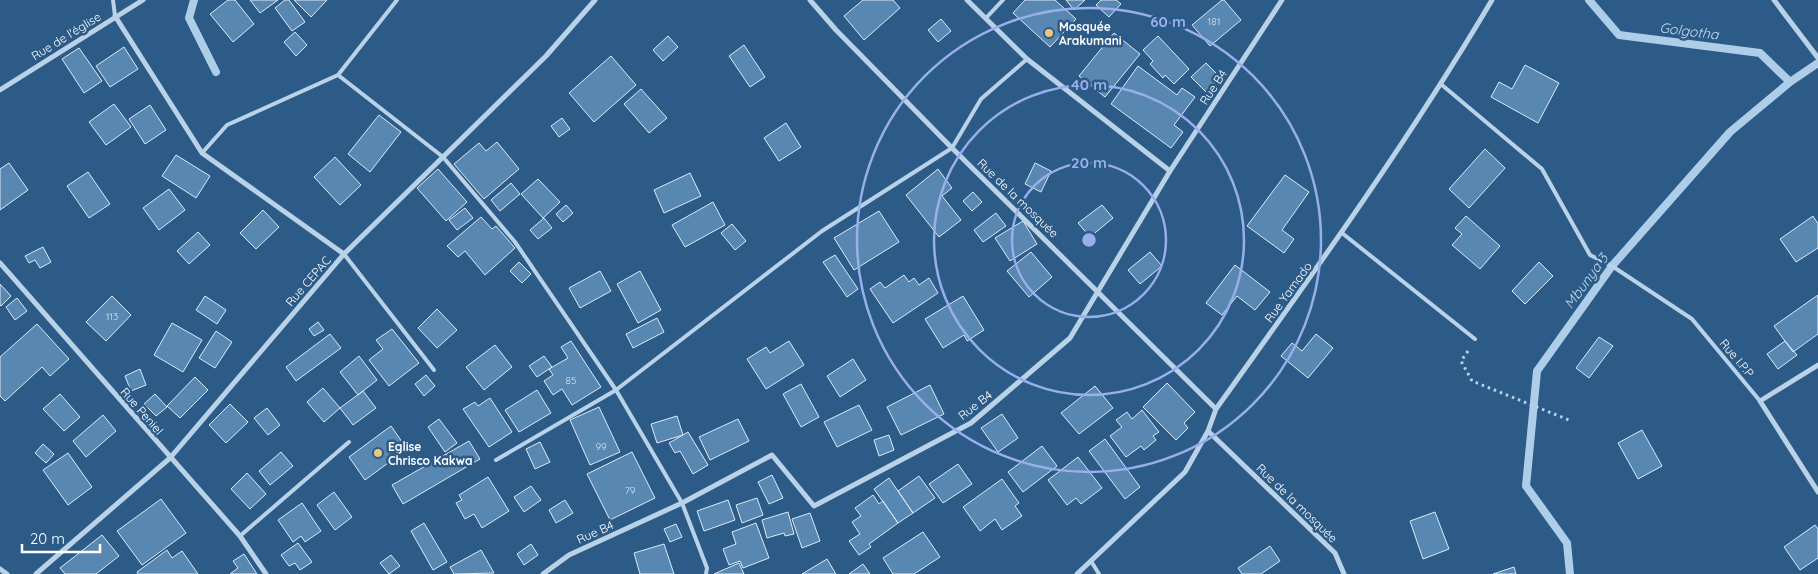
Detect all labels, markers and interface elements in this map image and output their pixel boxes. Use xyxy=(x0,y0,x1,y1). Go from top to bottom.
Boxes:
street label: Rue de l'église xyxy=(28,9,104,63)
text: 60 m xyxy=(1150,12,1186,31)
house number: 181 xyxy=(1208,15,1220,28)
water label: Golgotha xyxy=(1658,18,1721,44)
place label: Mosquée Arakumani xyxy=(1059,19,1122,48)
marker: Mosquée Arakumani xyxy=(1043,27,1055,39)
street label: Rue B4 xyxy=(1196,67,1230,107)
text: 40 m xyxy=(1071,75,1107,94)
text: 20 m xyxy=(1071,153,1107,172)
street label: Rue de la mosquée xyxy=(974,155,1062,241)
centre of rings xyxy=(1080,231,1098,249)
water label: Mbunya 3 xyxy=(1560,249,1613,312)
street label: Rue CEPAC xyxy=(282,253,334,309)
street label: Rue Yamado xyxy=(1261,259,1315,325)
house number: 113 xyxy=(106,310,118,323)
street label: Rue I.P.P xyxy=(1717,336,1757,380)
house number: 85 xyxy=(566,374,576,387)
street label: Rue Peniel xyxy=(117,384,167,438)
street label: Rue B4 xyxy=(955,387,995,423)
place label: Eglise Chrisco Kakwa xyxy=(388,439,473,468)
house number: 99 xyxy=(595,440,607,453)
marker: Eglise Chrisco Kakwa xyxy=(372,447,384,459)
street label: Rue de la mosquée xyxy=(1253,460,1341,546)
house number: 79 xyxy=(625,484,636,497)
street label: Rue B4 xyxy=(574,517,616,547)
scale bar xyxy=(22,522,100,554)
text: 20 m xyxy=(30,529,65,548)

